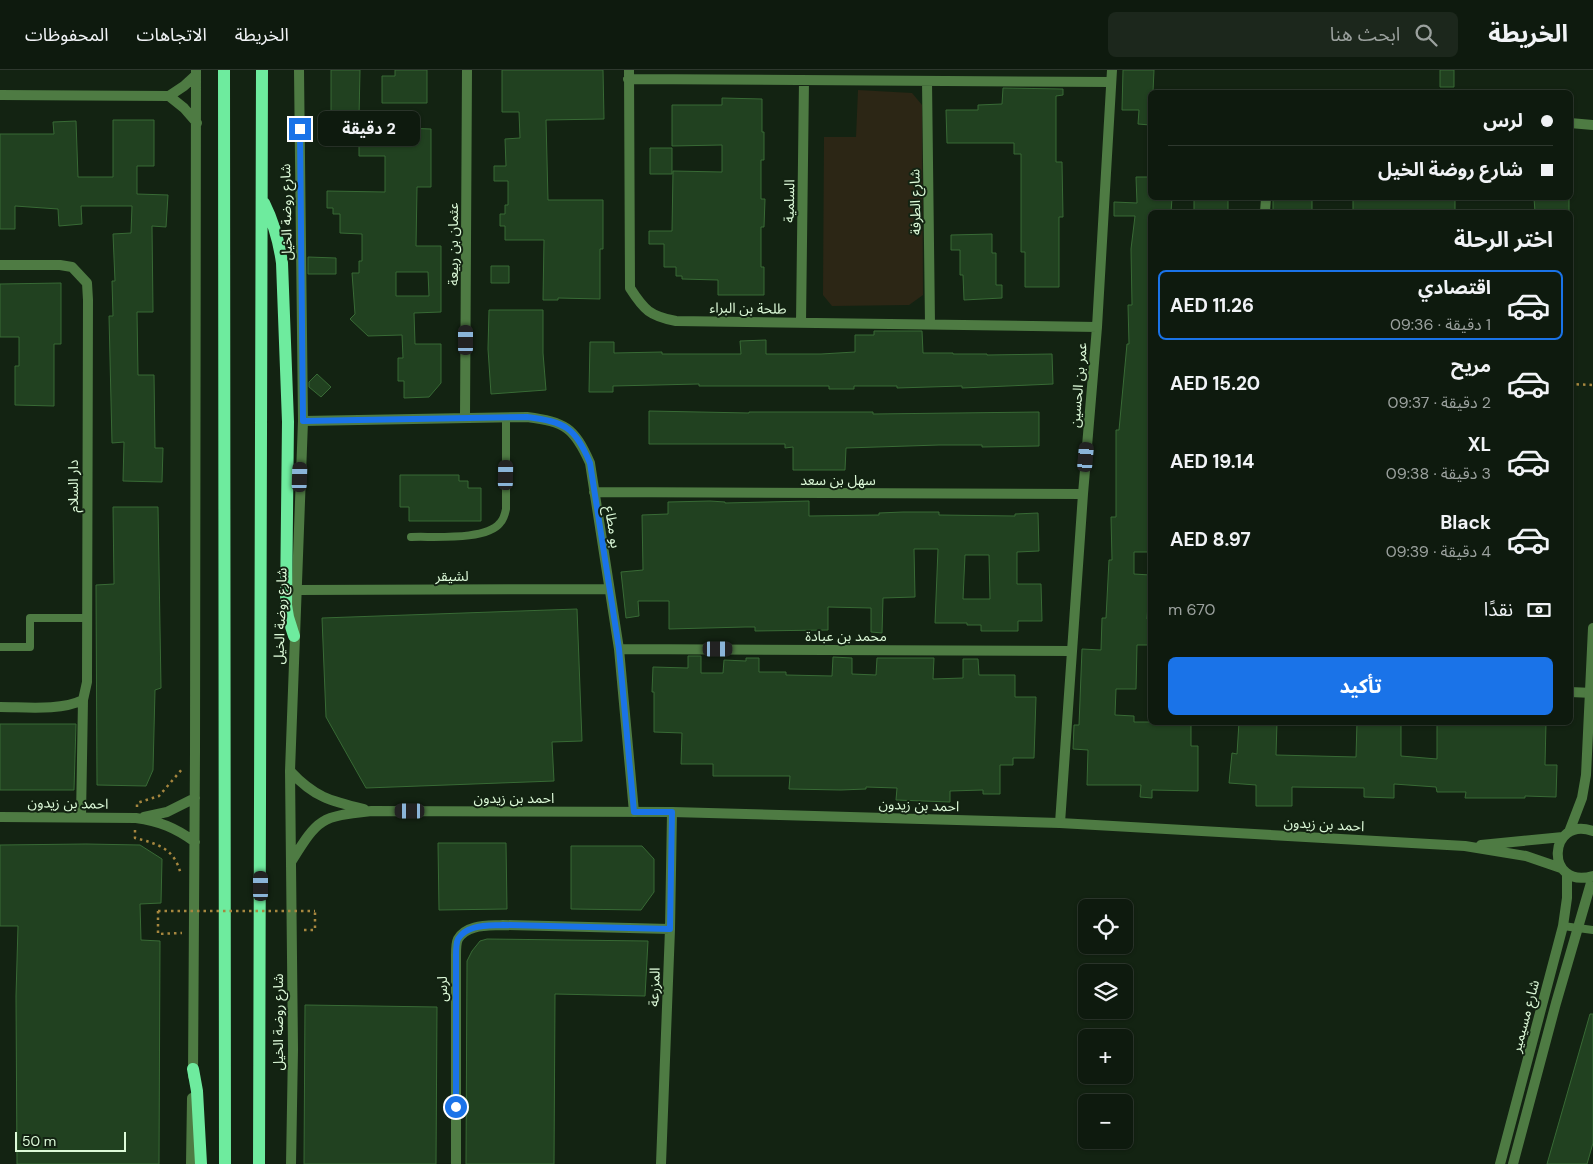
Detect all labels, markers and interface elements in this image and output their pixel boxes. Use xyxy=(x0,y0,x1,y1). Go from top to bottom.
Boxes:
search box xyxy=(1108,12,1458,57)
text: الخريطة xyxy=(1488,18,1568,49)
icon: search xyxy=(1412,21,1440,49)
text: ابحث هنا xyxy=(1330,22,1400,47)
text: المحفوظات xyxy=(25,23,109,47)
text: الاتجاهات xyxy=(137,23,207,47)
text: الخريطة xyxy=(235,23,289,47)
text: لرس xyxy=(1483,108,1523,133)
callout: 2 دقيقة xyxy=(318,112,420,146)
route end xyxy=(289,118,311,140)
text: 2 دقيقة xyxy=(342,118,396,139)
text: شارع روضة الخيل xyxy=(1378,157,1523,182)
street label: شارع روضة الخيل xyxy=(276,163,298,261)
street label: شارع الطرفة xyxy=(905,169,927,235)
street label: السلمية xyxy=(780,179,798,223)
street label: عثمان بن ربيعة xyxy=(444,202,462,286)
text: اختر الرحلة xyxy=(1454,225,1553,254)
text: اقتصادي xyxy=(1418,275,1491,300)
icon: car xyxy=(1506,283,1551,328)
text: AED 11.26 xyxy=(1170,293,1254,318)
street label: طلحة بن البراء xyxy=(709,298,787,318)
text: 1 دقيقة · 09:36 xyxy=(1390,314,1491,335)
car xyxy=(458,325,473,355)
street label: عمر بن الحسين xyxy=(1065,342,1091,428)
text: مريح xyxy=(1451,353,1491,378)
icon: car xyxy=(1506,361,1551,406)
text: AED 15.20 xyxy=(1170,371,1260,396)
text: 2 دقيقة · 09:37 xyxy=(1387,392,1491,413)
text: XL xyxy=(1468,432,1491,457)
icon: car xyxy=(1506,439,1551,484)
car xyxy=(1077,441,1094,473)
text: AED 19.14 xyxy=(1170,449,1254,474)
street label: دار السلام xyxy=(64,459,84,512)
car xyxy=(498,460,513,490)
car xyxy=(291,462,308,492)
text: 3 دقيقة · 09:38 xyxy=(1386,463,1491,484)
street label: سهل بن سعد xyxy=(800,471,876,489)
street label: بو مطاع xyxy=(599,505,625,550)
text: Black xyxy=(1440,510,1491,535)
icon: car xyxy=(1506,517,1551,562)
text: AED 8.97 xyxy=(1170,527,1251,552)
text: 4 دقيقة · 09:39 xyxy=(1386,541,1491,562)
street label: شارع روضة الخيل xyxy=(269,567,293,665)
street label: لشيقر xyxy=(434,567,469,585)
icon: cash xyxy=(1525,596,1553,624)
text: نقدًا xyxy=(1484,597,1513,622)
text: 670 m xyxy=(1168,599,1215,620)
street label: محمد بن عبادة xyxy=(805,627,887,645)
car xyxy=(703,642,733,657)
button: تأكيد xyxy=(1168,657,1553,715)
street label: احمد بن زيدون xyxy=(474,789,554,807)
street label: احمد بن زيدون xyxy=(27,793,109,813)
street label: احمد بن زيدون xyxy=(878,795,960,815)
car xyxy=(395,804,425,819)
street label: احمد بن زيدون xyxy=(1283,813,1365,835)
car xyxy=(253,871,268,901)
map controls xyxy=(1078,899,1133,1149)
button: locate xyxy=(1078,899,1133,954)
button: layers xyxy=(1078,964,1133,1019)
street label: المزرعة xyxy=(644,967,664,1007)
street label: شارع روضة الخيل xyxy=(269,974,289,1070)
street label: لرس xyxy=(433,976,451,1002)
street label: شارع مسيمير xyxy=(1506,978,1545,1056)
button: + xyxy=(1078,1029,1133,1084)
button: − xyxy=(1078,1094,1133,1149)
route start xyxy=(445,1096,467,1118)
scale bar xyxy=(15,1129,126,1152)
text: 50 m xyxy=(22,1132,56,1150)

